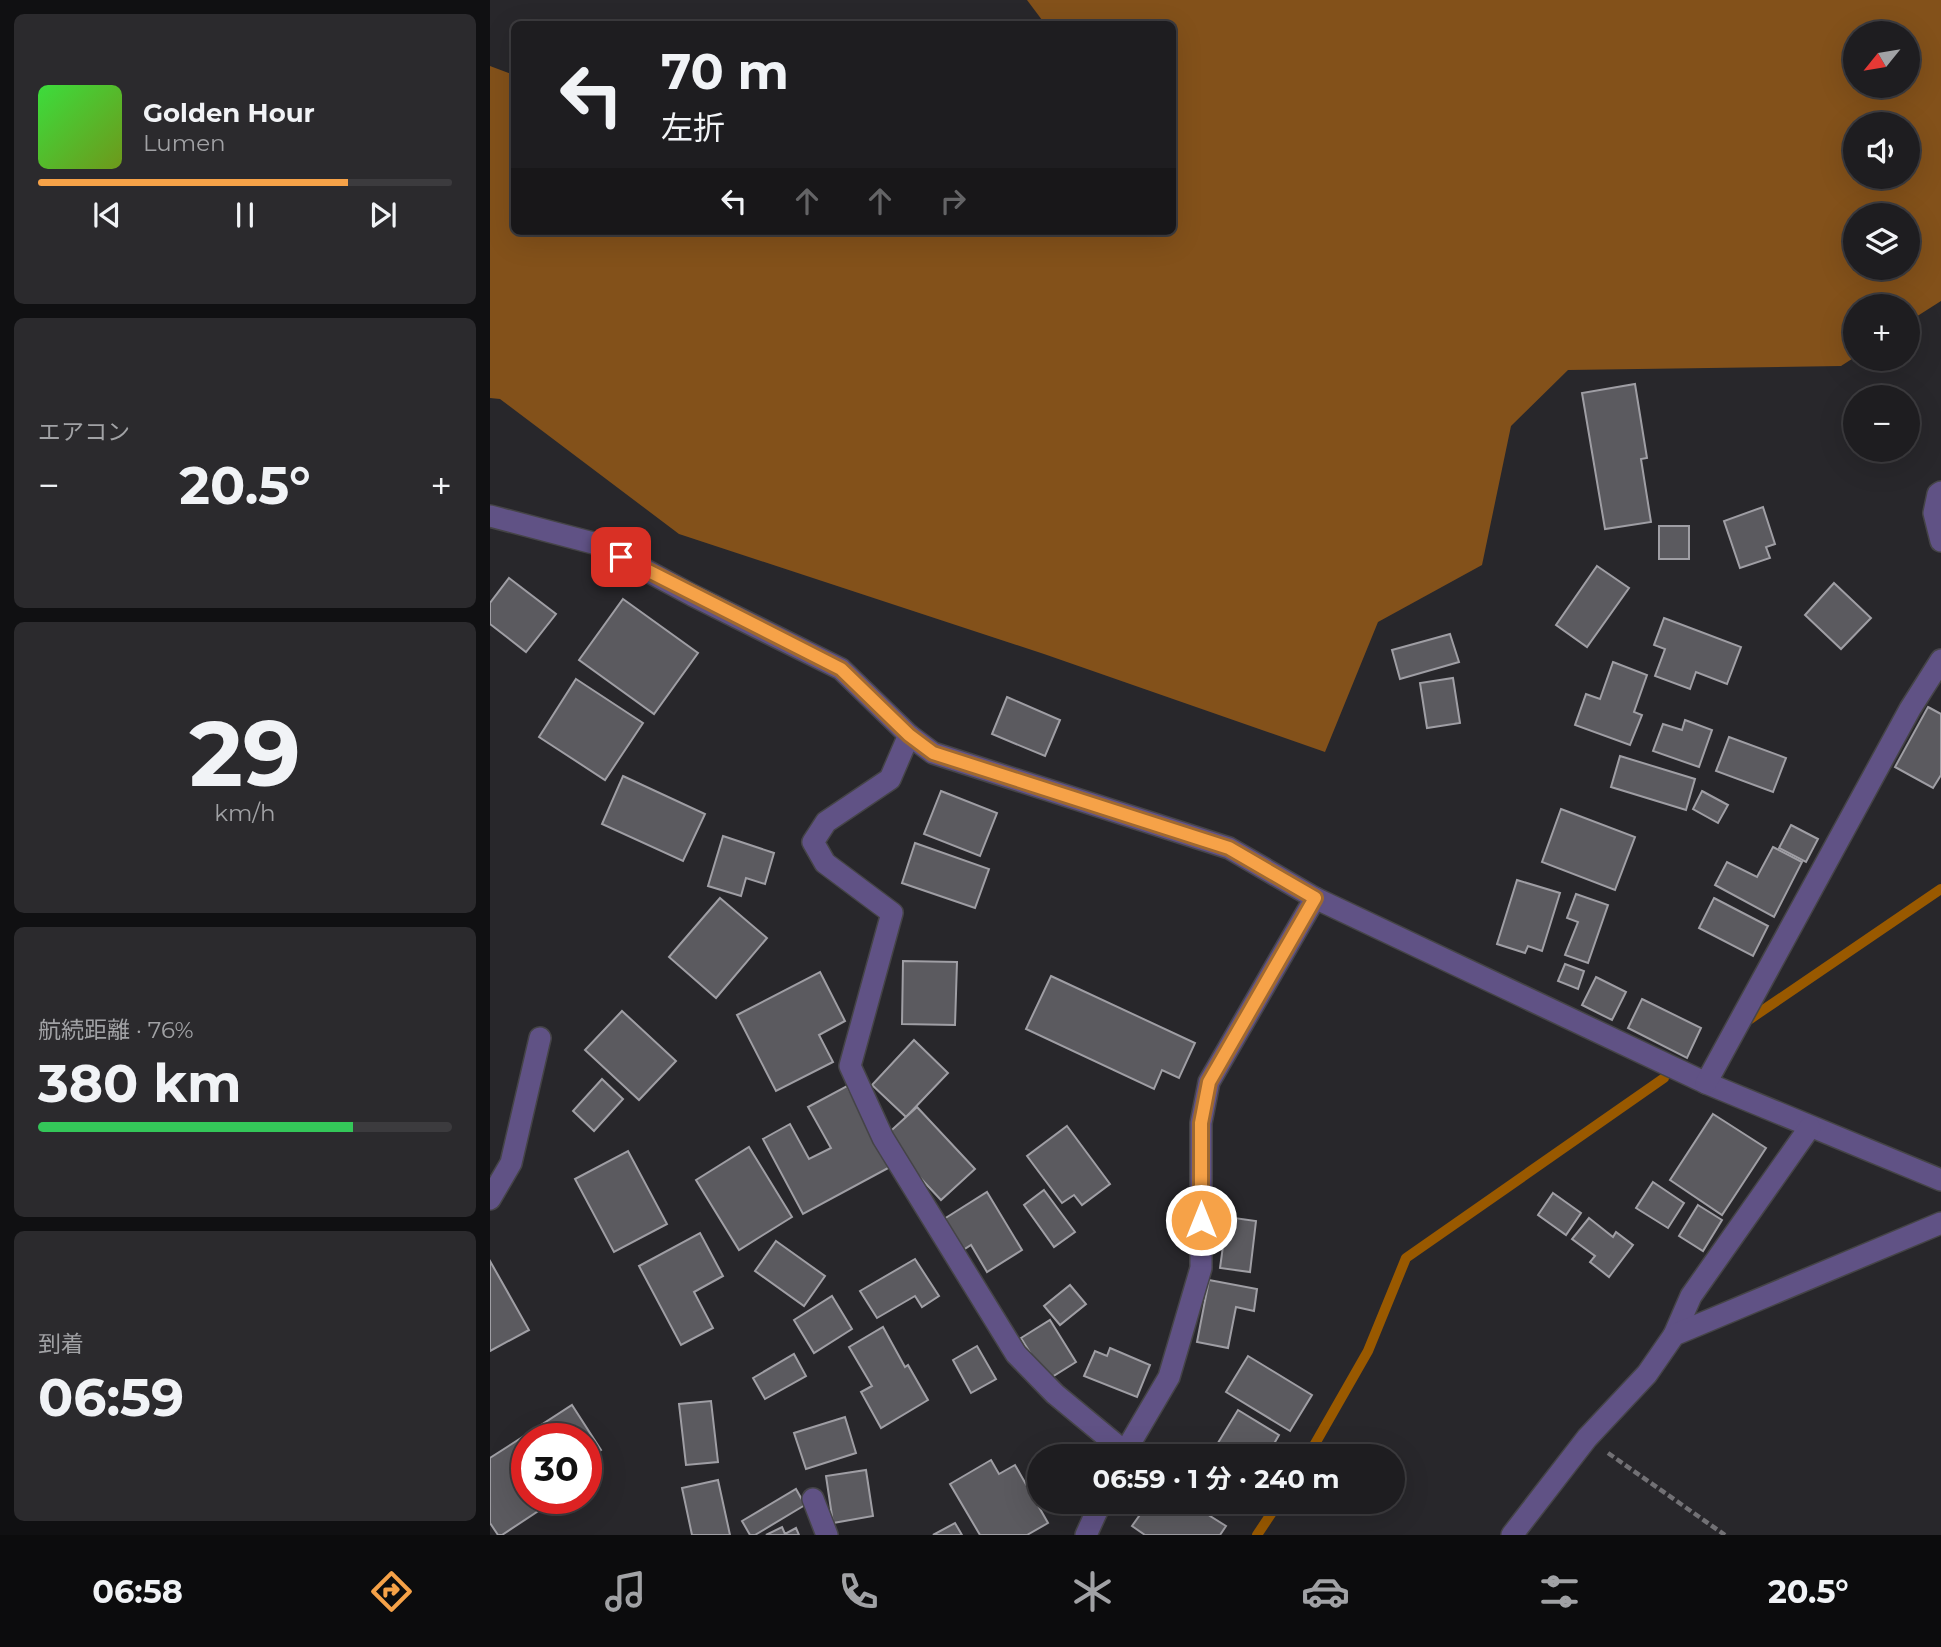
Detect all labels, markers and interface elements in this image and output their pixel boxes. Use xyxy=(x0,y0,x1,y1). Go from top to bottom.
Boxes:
north arrow xyxy=(1843,21,1920,98)
map controls xyxy=(1843,21,1920,462)
text: 70 m xyxy=(661,42,789,101)
icon: left xyxy=(546,49,637,140)
text: Golden Hour xyxy=(143,97,315,129)
text: 左折 xyxy=(661,108,725,147)
button: sound xyxy=(1843,112,1920,189)
text: Lumen xyxy=(143,129,226,157)
icon: left xyxy=(715,182,753,220)
icon: ahead xyxy=(788,182,826,220)
icon: ahead xyxy=(861,182,899,220)
icon: right xyxy=(934,182,972,220)
icon: previous xyxy=(88,196,126,234)
icon: pause xyxy=(226,196,264,234)
icon: next xyxy=(364,196,402,234)
button: layers xyxy=(1843,203,1920,280)
button: + xyxy=(1843,294,1920,371)
button: − xyxy=(1843,385,1920,462)
text: エアコン xyxy=(38,418,130,446)
text: 20.5° xyxy=(179,454,311,517)
text: − xyxy=(38,462,60,509)
text: + xyxy=(430,462,452,509)
pin xyxy=(591,527,651,587)
icon: arrive xyxy=(602,538,640,576)
text: 29 xyxy=(189,698,301,809)
text: km/h xyxy=(214,799,276,827)
text: 航続距離 · 76% xyxy=(38,1016,194,1044)
text: 380 km xyxy=(38,1052,242,1115)
position arrow xyxy=(1164,1183,1238,1257)
text: 到着 xyxy=(38,1330,84,1358)
text: 06:59 xyxy=(38,1366,184,1429)
speed limit sign: 30 xyxy=(511,1423,602,1514)
text: 06:59 · 1 分 · 240 m xyxy=(1092,1463,1340,1495)
icon: directions xyxy=(367,1567,416,1616)
icon: music xyxy=(601,1567,650,1616)
icon: phone xyxy=(834,1567,883,1616)
icon: climate xyxy=(1068,1567,1117,1616)
icon: car xyxy=(1301,1567,1350,1616)
icon: filters xyxy=(1535,1567,1584,1616)
text: 06:58 xyxy=(92,1572,183,1611)
text: 20.5° xyxy=(1768,1572,1849,1611)

